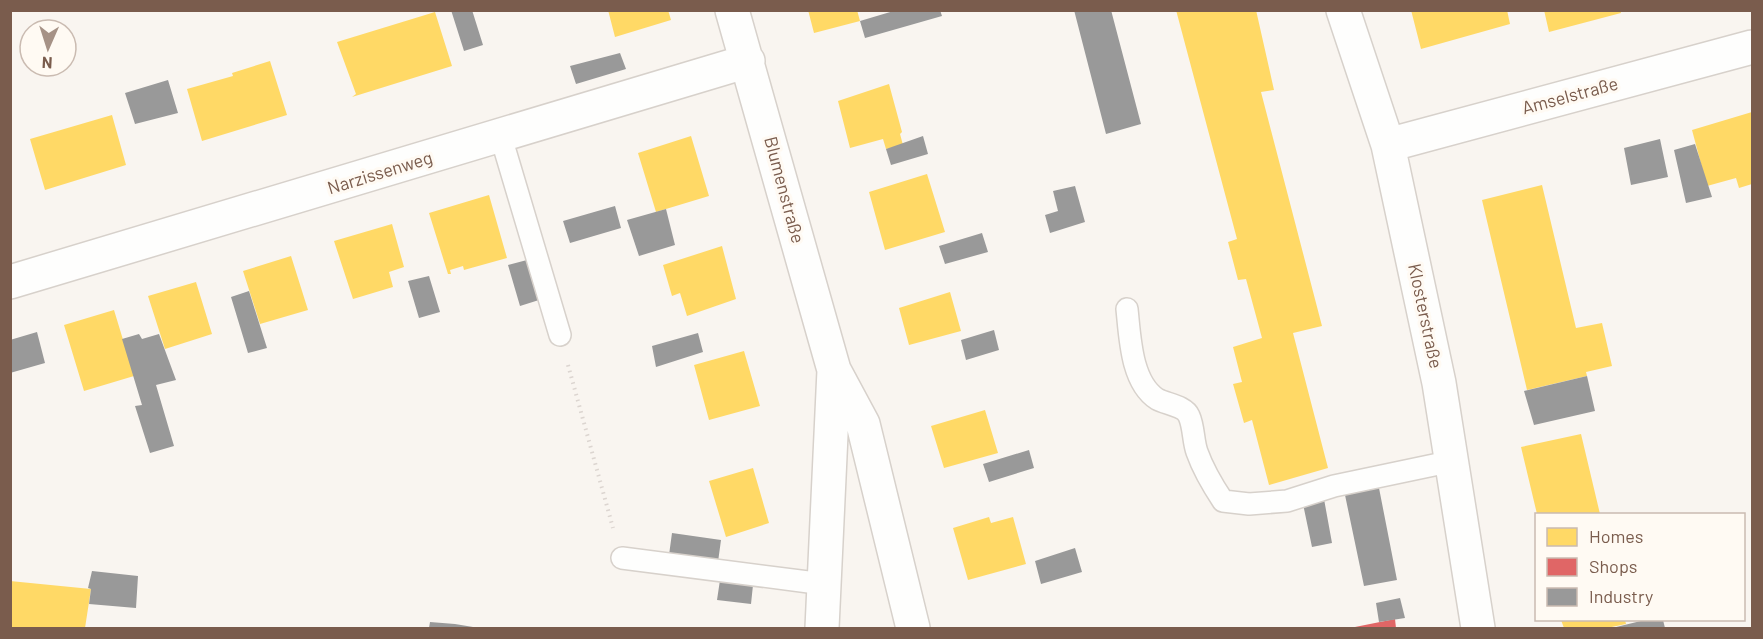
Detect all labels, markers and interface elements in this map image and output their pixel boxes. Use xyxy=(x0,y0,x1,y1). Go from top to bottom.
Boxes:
north arrow xyxy=(18,18,78,78)
text: N xyxy=(41,54,53,73)
street label: Amselstraße xyxy=(1519,72,1620,118)
street label: Blumenstraße xyxy=(760,134,810,246)
street label: Narzissenweg xyxy=(325,146,435,198)
street label: Klosterstraße xyxy=(1404,261,1448,370)
legend xyxy=(1535,513,1745,621)
text: Homes xyxy=(1589,525,1643,547)
text: Shops xyxy=(1589,555,1638,577)
text: Industry xyxy=(1589,585,1653,607)

